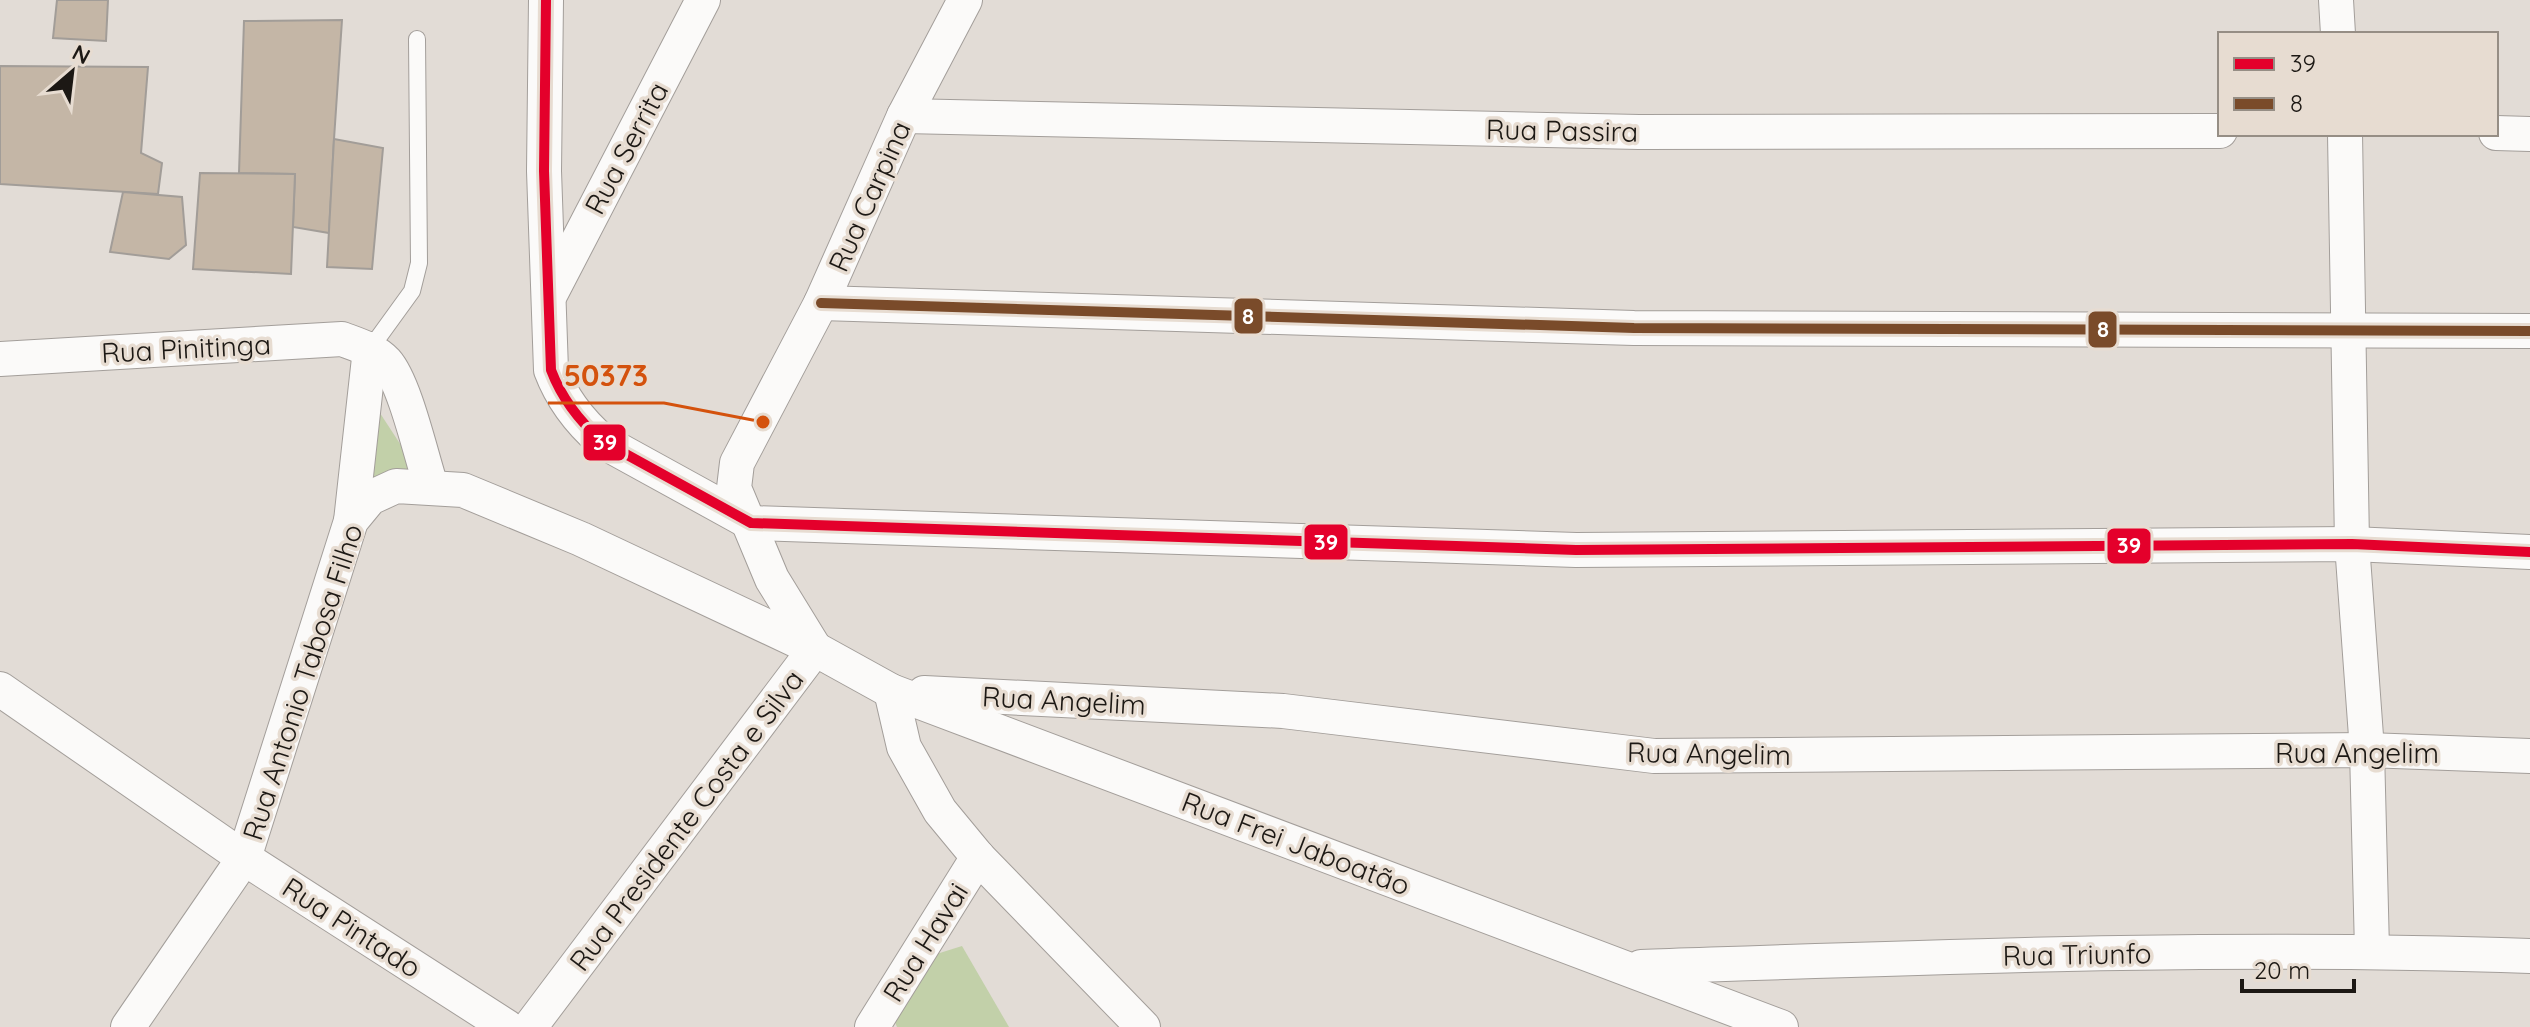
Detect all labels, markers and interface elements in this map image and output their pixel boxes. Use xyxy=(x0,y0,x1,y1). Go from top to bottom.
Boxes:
north arrow xyxy=(32,32,112,112)
legend xyxy=(2218,32,2498,136)
text: N xyxy=(68,38,95,70)
text: 39 xyxy=(2290,48,2316,78)
street label: Rua Serrita xyxy=(577,76,675,220)
text: 8 xyxy=(2290,88,2303,118)
street label: Rua Passira xyxy=(1486,111,1638,149)
street label: Rua Carpina xyxy=(820,115,918,277)
line badge: 8 xyxy=(1233,297,1264,335)
text: 8 xyxy=(1242,302,1254,330)
line badge: 8 xyxy=(2087,310,2118,349)
text: 8 xyxy=(2097,315,2109,343)
street label: Rua Pinitinga xyxy=(100,326,272,370)
callout: 50373 xyxy=(548,349,664,403)
text: 50373 xyxy=(564,356,648,394)
line badge: 39 xyxy=(582,423,627,462)
text: 39 xyxy=(593,428,617,456)
street label: Rua Antonio Tabosa Filho xyxy=(234,519,370,845)
line badge: 39 xyxy=(1303,523,1349,561)
line badge: 39 xyxy=(2106,527,2152,565)
text: 39 xyxy=(1314,528,1338,556)
text: 39 xyxy=(2117,531,2141,559)
street label: Rua Presidente Costa e Silva xyxy=(561,663,811,977)
street label: Rua Angelim xyxy=(981,678,1147,722)
street label: Rua Angelim xyxy=(1627,734,1791,772)
street label: Rua Angelim xyxy=(2275,735,2439,770)
street label: Rua Frei Jaboatão xyxy=(1177,783,1415,903)
street label: Rua Pintado xyxy=(276,869,428,985)
street label: Rua Havai xyxy=(875,876,975,1008)
street label: Rua Triunfo xyxy=(2002,935,2152,973)
scale bar xyxy=(2242,943,2354,993)
text: 20 m xyxy=(2254,955,2310,985)

